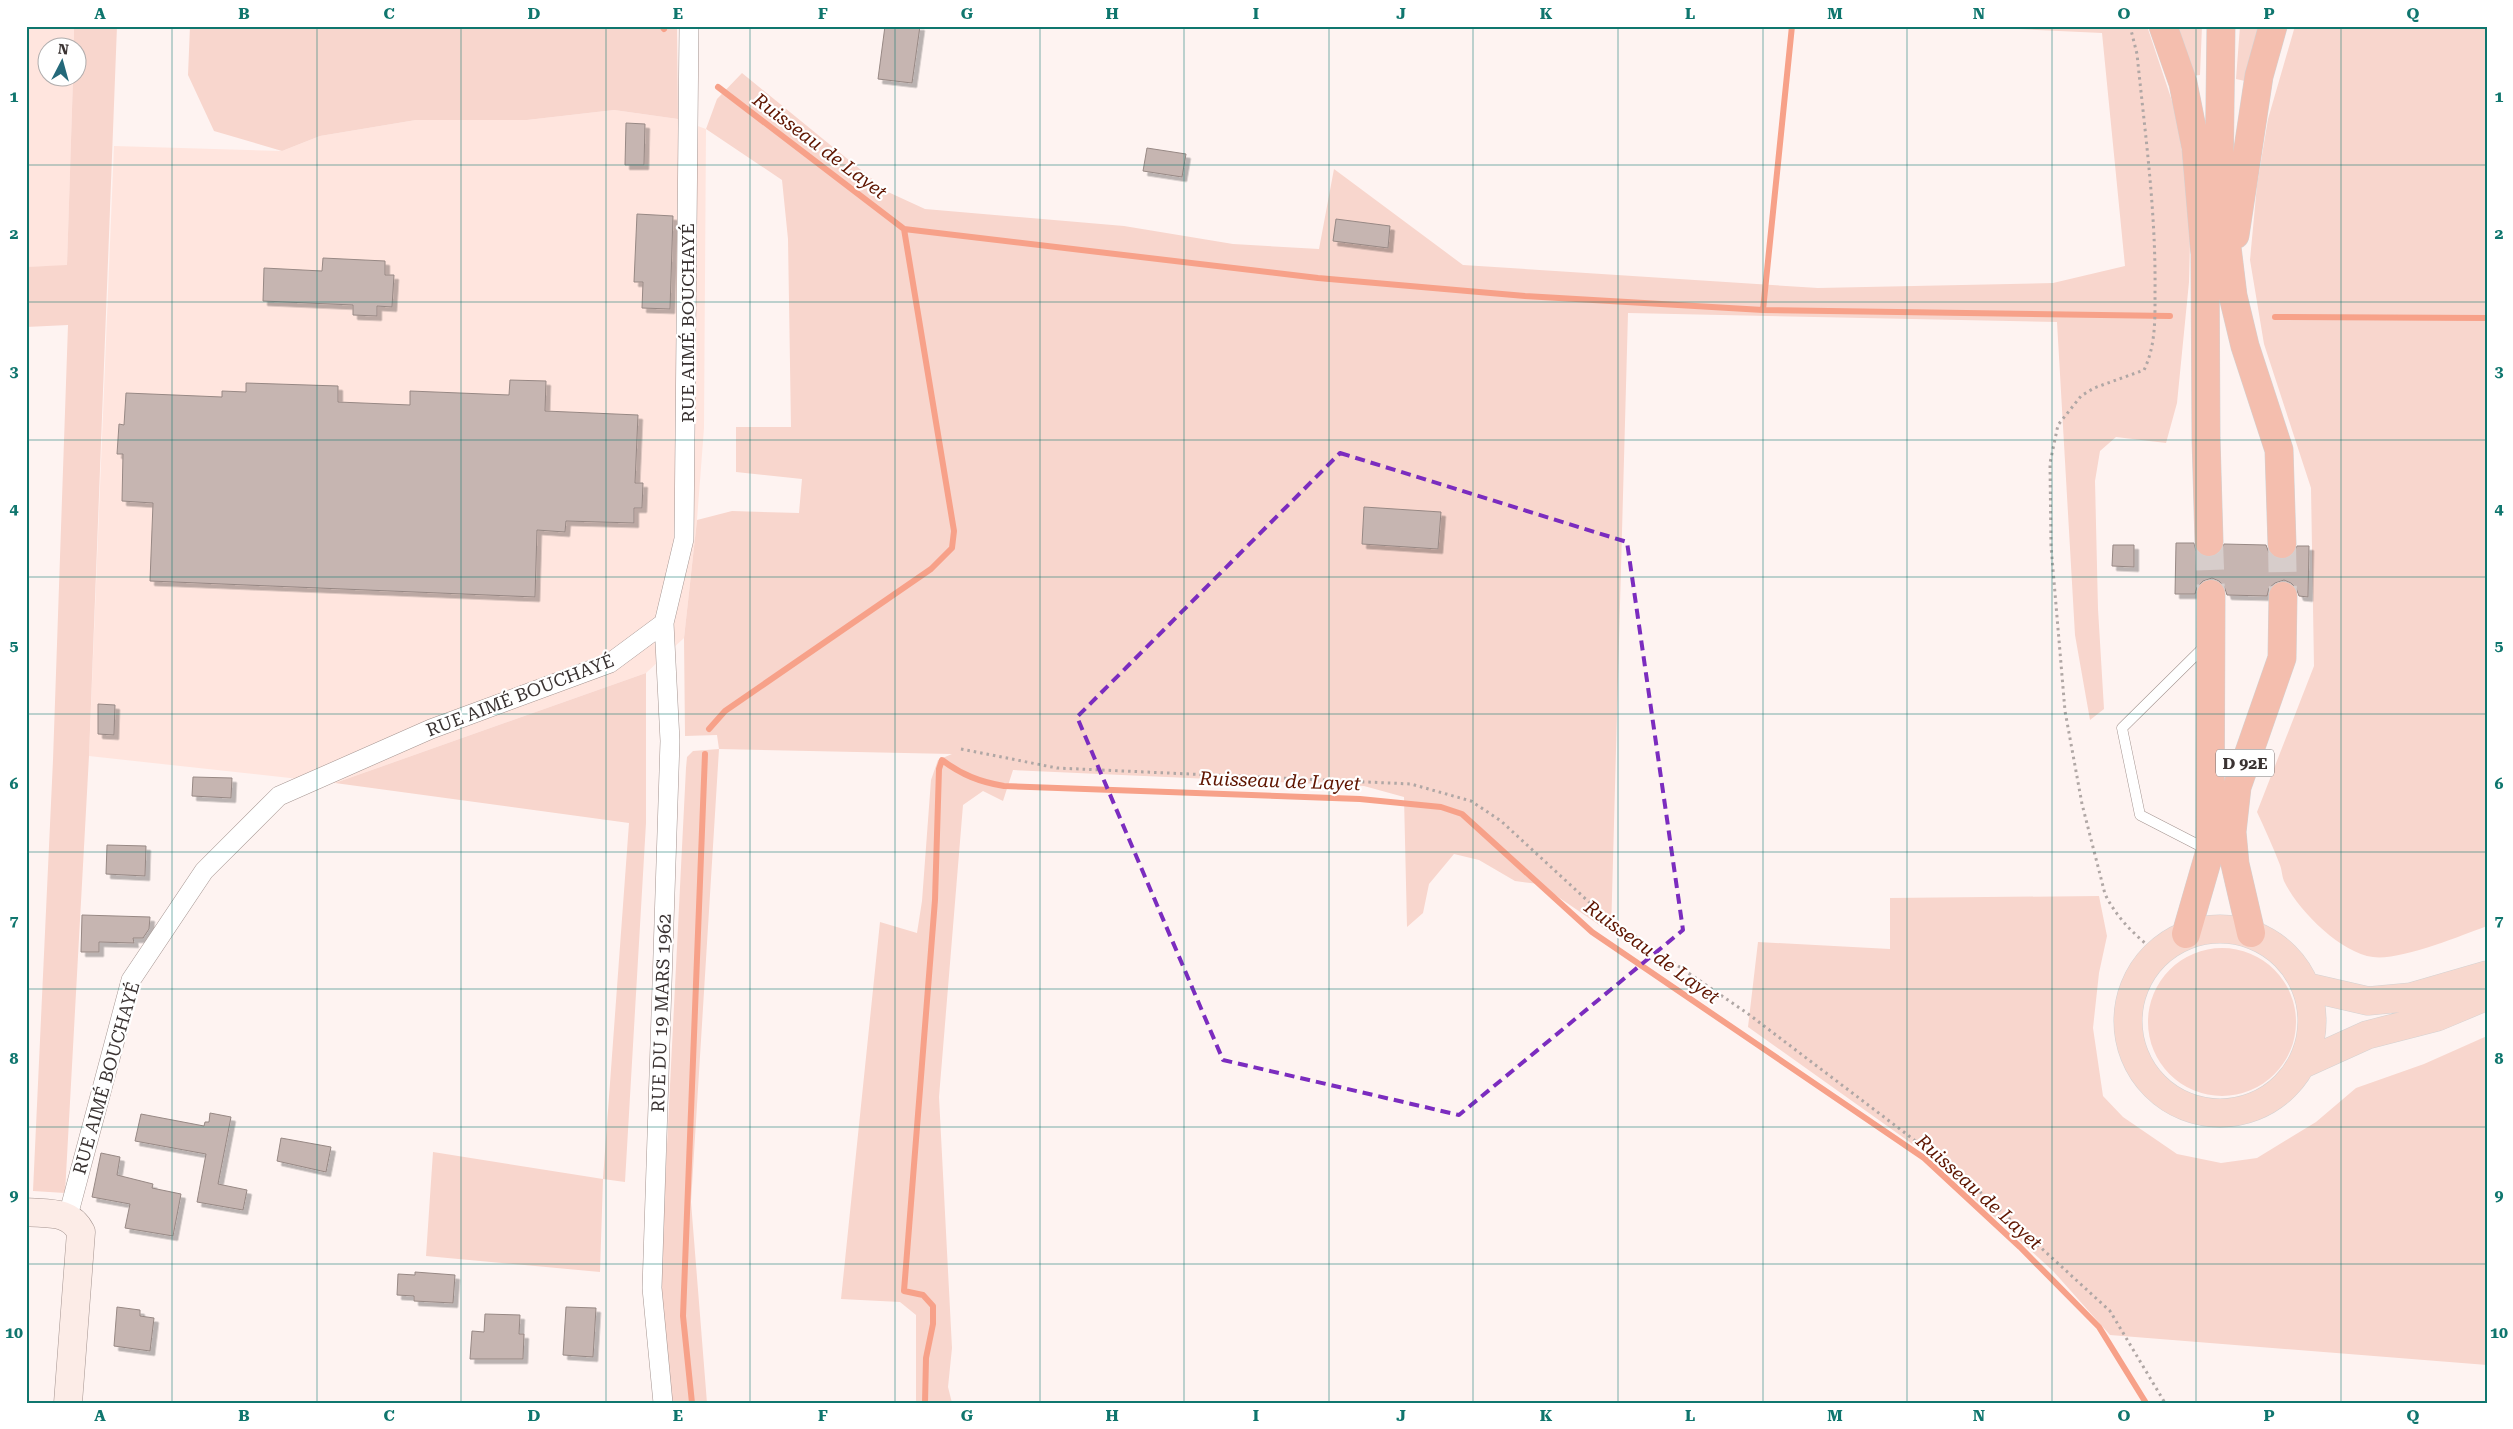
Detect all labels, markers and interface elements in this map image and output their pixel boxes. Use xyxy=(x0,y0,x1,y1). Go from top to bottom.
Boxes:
text: A xyxy=(94,4,106,23)
text: B xyxy=(238,4,250,23)
text: C xyxy=(383,4,395,23)
text: D xyxy=(528,4,541,23)
text: E xyxy=(673,4,683,23)
text: F xyxy=(818,4,828,23)
text: G xyxy=(961,4,974,23)
text: H xyxy=(1105,4,1119,23)
text: I xyxy=(1253,4,1259,23)
text: J xyxy=(1396,4,1406,23)
text: K xyxy=(1540,4,1553,23)
text: L xyxy=(1685,4,1695,23)
text: M xyxy=(1827,4,1843,23)
text: N xyxy=(1973,4,1985,23)
text: O xyxy=(2118,4,2131,23)
text: P xyxy=(2263,4,2275,23)
text: Q xyxy=(2407,4,2420,23)
north arrow xyxy=(38,38,88,88)
text: N xyxy=(57,41,70,58)
text: 1 xyxy=(10,87,19,106)
text: 1 xyxy=(2495,87,2504,106)
water label: Ruisseau de Layet xyxy=(748,88,891,204)
street label: RUE AIMÉ BOUCHAYÉ xyxy=(677,223,698,423)
text: 2 xyxy=(10,224,19,243)
text: 2 xyxy=(2495,224,2504,243)
text: 3 xyxy=(10,362,19,381)
text: 3 xyxy=(2495,362,2504,381)
text: 4 xyxy=(10,499,19,518)
text: 4 xyxy=(2495,499,2504,518)
text: 5 xyxy=(10,636,19,655)
text: 5 xyxy=(2495,636,2504,655)
street label: RUE AIMÉ BOUCHAYÉ xyxy=(423,649,617,741)
road number: D 92E xyxy=(2216,750,2274,776)
water label: Ruisseau de Layet xyxy=(1198,767,1361,795)
text: 6 xyxy=(10,774,19,793)
text: 6 xyxy=(2495,774,2504,793)
water label: Ruisseau de Layet xyxy=(1579,895,1724,1009)
text: 7 xyxy=(10,911,19,930)
text: 7 xyxy=(2495,911,2504,930)
street label: RUE DU 19 MARS 1962 xyxy=(647,913,675,1113)
street label: RUE AIMÉ BOUCHAYÉ xyxy=(68,979,144,1177)
text: 8 xyxy=(10,1049,19,1068)
text: 8 xyxy=(2495,1049,2504,1068)
water label: Ruisseau de Layet xyxy=(1911,1129,2047,1255)
text: 9 xyxy=(10,1186,19,1205)
text: 9 xyxy=(2495,1186,2504,1205)
text: 10 xyxy=(5,1323,23,1342)
text: 10 xyxy=(2490,1323,2508,1342)
text: A xyxy=(94,1406,106,1425)
text: B xyxy=(238,1406,250,1425)
text: C xyxy=(383,1406,395,1425)
text: D xyxy=(528,1406,541,1425)
text: E xyxy=(673,1406,683,1425)
text: F xyxy=(818,1406,828,1425)
text: G xyxy=(961,1406,974,1425)
text: H xyxy=(1105,1406,1119,1425)
text: I xyxy=(1253,1406,1259,1425)
text: J xyxy=(1396,1406,1406,1425)
text: K xyxy=(1540,1406,1553,1425)
text: L xyxy=(1685,1406,1695,1425)
text: M xyxy=(1827,1406,1843,1425)
text: N xyxy=(1973,1406,1985,1425)
text: O xyxy=(2118,1406,2131,1425)
text: P xyxy=(2263,1406,2275,1425)
text: Q xyxy=(2407,1406,2420,1425)

